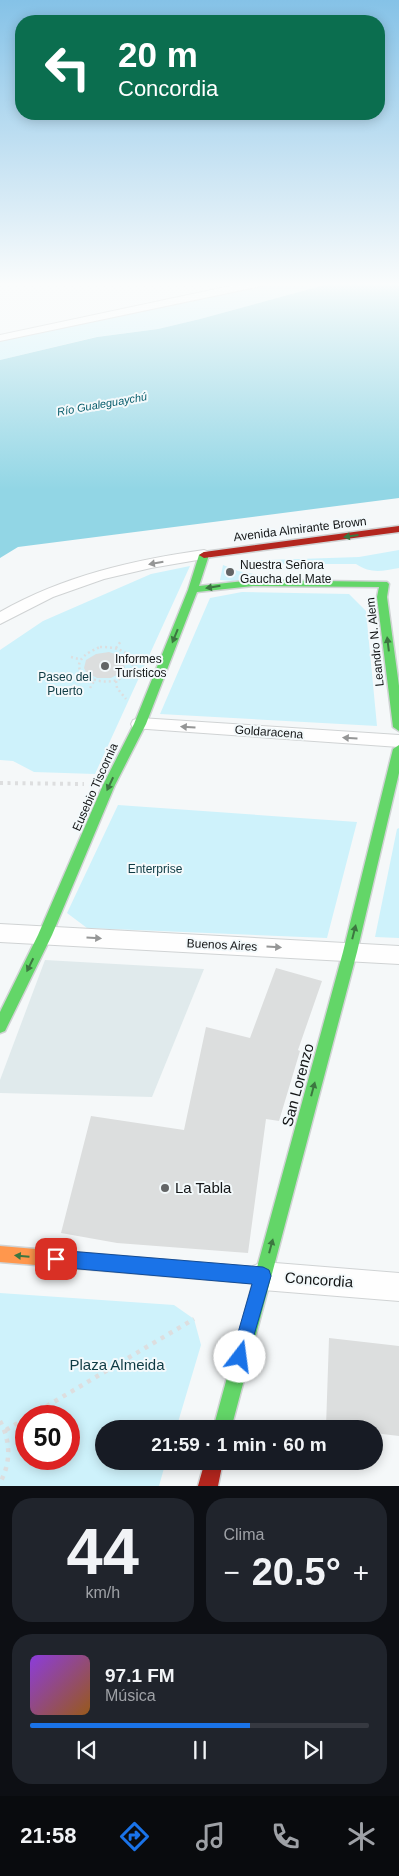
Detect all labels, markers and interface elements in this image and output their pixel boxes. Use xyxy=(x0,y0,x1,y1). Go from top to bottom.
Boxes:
icon: left xyxy=(35,35,100,100)
text: 20 m xyxy=(118,35,198,74)
text: Concordia xyxy=(118,76,218,101)
water label: Río Gualeguaychú xyxy=(56,390,148,418)
street label: Avenida Almirante Brown xyxy=(233,514,367,544)
one-way arrow xyxy=(342,532,358,540)
place label: Nuestra Señora Gaucha del Mate xyxy=(240,558,332,586)
one-way arrow xyxy=(147,559,163,567)
marker: Nuestra Señora Gaucha del Mate xyxy=(224,566,236,578)
one-way arrow xyxy=(205,583,221,591)
street label: Leandro N. Alem xyxy=(363,597,387,687)
one-way arrow xyxy=(171,628,178,643)
one-way arrow xyxy=(384,636,392,652)
place label: Informes Turísticos xyxy=(115,652,167,680)
marker: Informes Turísticos xyxy=(99,660,111,672)
park label: Paseo del Puerto xyxy=(38,670,92,698)
one-way arrow xyxy=(180,723,196,731)
street label: Goldaracena xyxy=(234,723,304,741)
one-way arrow xyxy=(342,733,358,741)
street label: Eusebio Tiscornia xyxy=(69,741,121,833)
one-way arrow xyxy=(106,777,114,791)
park label: Enterprise xyxy=(128,862,183,876)
one-way arrow xyxy=(351,925,359,940)
one-way arrow xyxy=(86,934,102,942)
street label: Buenos Aires xyxy=(186,936,258,954)
one-way arrow xyxy=(266,944,282,952)
one-way arrow xyxy=(26,958,34,972)
street label: San Lorenzo xyxy=(278,1042,317,1128)
one-way arrow xyxy=(309,1082,317,1097)
place label: La Tabla xyxy=(175,1179,232,1196)
marker: La Tabla xyxy=(159,1182,171,1194)
pin xyxy=(35,1238,77,1280)
one-way arrow xyxy=(267,1239,275,1254)
icon: arrive xyxy=(42,1245,70,1273)
one-way arrow xyxy=(14,1252,30,1260)
street label: Concordia xyxy=(284,1269,354,1290)
position arrow xyxy=(213,1330,265,1382)
park label: Plaza Almeida xyxy=(69,1356,165,1373)
speed limit sign: 50 xyxy=(15,1405,80,1470)
text: 21:59 · 1 min · 60 m xyxy=(151,1434,327,1455)
text: 44 xyxy=(67,1515,139,1588)
text: Clima xyxy=(224,1526,264,1543)
text: 20.5° xyxy=(252,1551,341,1593)
text: − xyxy=(224,1557,240,1588)
text: + xyxy=(353,1557,369,1588)
text: km/h xyxy=(85,1584,120,1601)
text: 97.1 FM xyxy=(105,1665,175,1686)
text: Música xyxy=(105,1687,156,1704)
icon: previous xyxy=(73,1736,101,1764)
icon: pause xyxy=(186,1736,214,1764)
icon: next xyxy=(299,1736,327,1764)
icon: directions xyxy=(117,1819,152,1854)
icon: music xyxy=(193,1819,228,1854)
icon: phone xyxy=(268,1819,303,1854)
icon: climate xyxy=(344,1819,379,1854)
text: 21:58 xyxy=(20,1823,77,1848)

